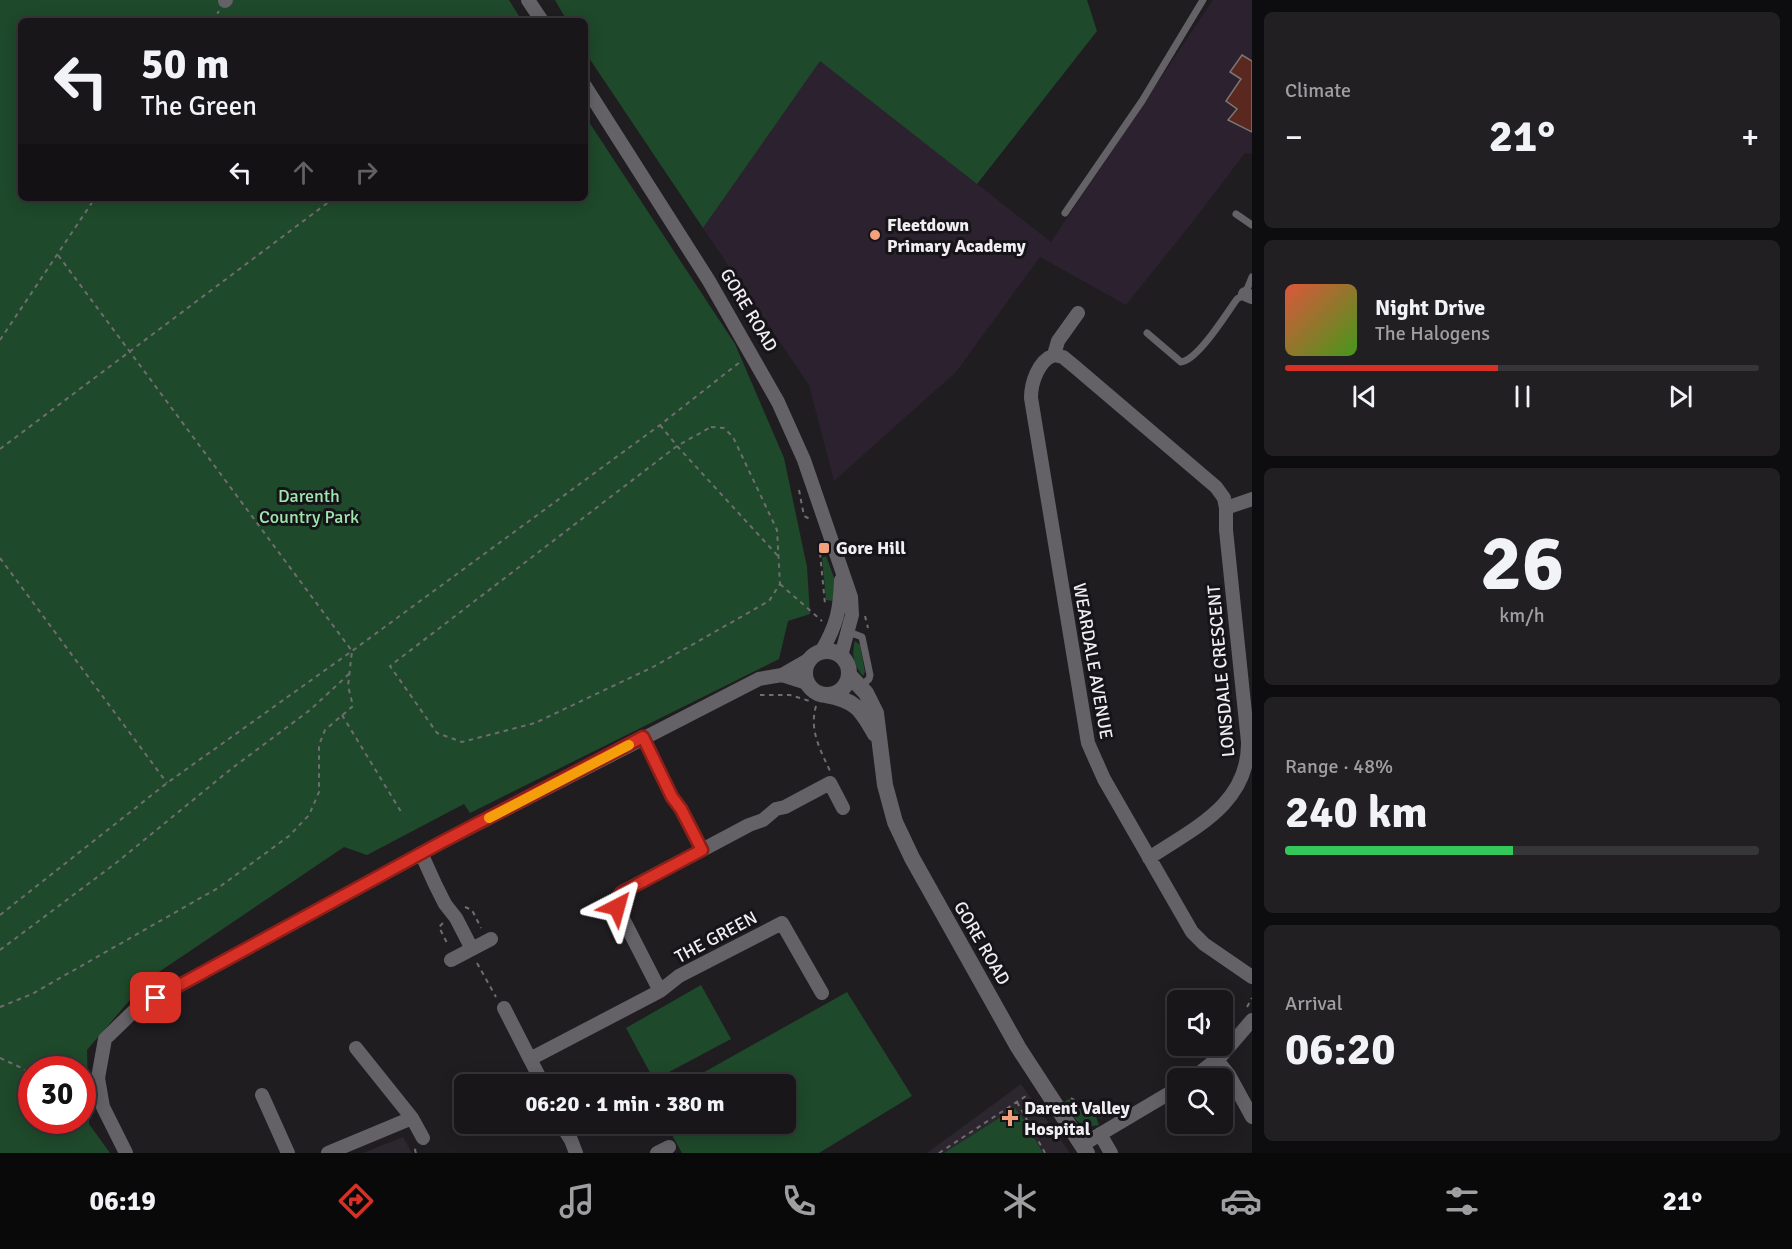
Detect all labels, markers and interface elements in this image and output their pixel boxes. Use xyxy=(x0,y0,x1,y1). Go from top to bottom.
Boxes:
text: 50 m xyxy=(141,39,230,90)
icon: left xyxy=(42,42,120,120)
text: Climate xyxy=(1285,78,1351,103)
text: The Green xyxy=(141,90,257,123)
text: 21° xyxy=(1489,109,1555,164)
text: − xyxy=(1285,117,1303,158)
text: + xyxy=(1741,117,1759,158)
icon: left xyxy=(224,156,257,189)
icon: ahead xyxy=(287,156,320,189)
icon: right xyxy=(350,156,383,189)
place label: Fleetdown Primary Academy xyxy=(887,214,1026,257)
marker: Fleetdown Primary Academy xyxy=(868,228,882,242)
street label: GORE ROAD xyxy=(716,264,782,356)
text: Night Drive xyxy=(1375,294,1485,321)
text: The Halogens xyxy=(1375,321,1490,346)
icon: previous xyxy=(1348,380,1381,413)
icon: pause xyxy=(1506,380,1539,413)
icon: next xyxy=(1664,380,1697,413)
park label: Darenth Country Park xyxy=(259,485,359,528)
text: 26 xyxy=(1480,516,1564,612)
place label: Gore Hill xyxy=(836,537,906,559)
marker: Gore Hill xyxy=(817,541,831,555)
street label: WEARDALE AVENUE xyxy=(1068,581,1118,741)
street label: LONSDALE CRESCENT xyxy=(1203,584,1239,758)
text: km/h xyxy=(1499,603,1545,628)
text: Range · 48% xyxy=(1285,754,1393,779)
text: 240 km xyxy=(1285,785,1428,840)
position arrow xyxy=(585,875,649,939)
street label: GORE ROAD xyxy=(949,897,1015,989)
street label: THE GREEN xyxy=(671,906,761,968)
pin xyxy=(130,972,181,1023)
icon: arrive xyxy=(139,981,172,1014)
map controls xyxy=(1167,990,1233,1134)
button: sound xyxy=(1167,990,1233,1056)
text: Arrival xyxy=(1285,991,1343,1016)
text: 06:20 xyxy=(1285,1022,1395,1077)
speed limit sign: 30 xyxy=(18,1056,96,1134)
button: search xyxy=(1167,1068,1233,1134)
text: 06:20 · 1 min · 380 m xyxy=(525,1090,725,1117)
place label: Darent Valley Hospital xyxy=(1024,1097,1130,1140)
marker: Darent Valley Hospital xyxy=(1001,1109,1019,1127)
icon: directions xyxy=(335,1180,377,1222)
icon: music xyxy=(556,1180,598,1222)
icon: phone xyxy=(778,1180,820,1222)
icon: climate xyxy=(999,1180,1041,1222)
icon: car xyxy=(1220,1180,1262,1222)
icon: filters xyxy=(1441,1180,1483,1222)
text: 06:19 xyxy=(90,1185,156,1218)
text: 21° xyxy=(1662,1185,1702,1218)

